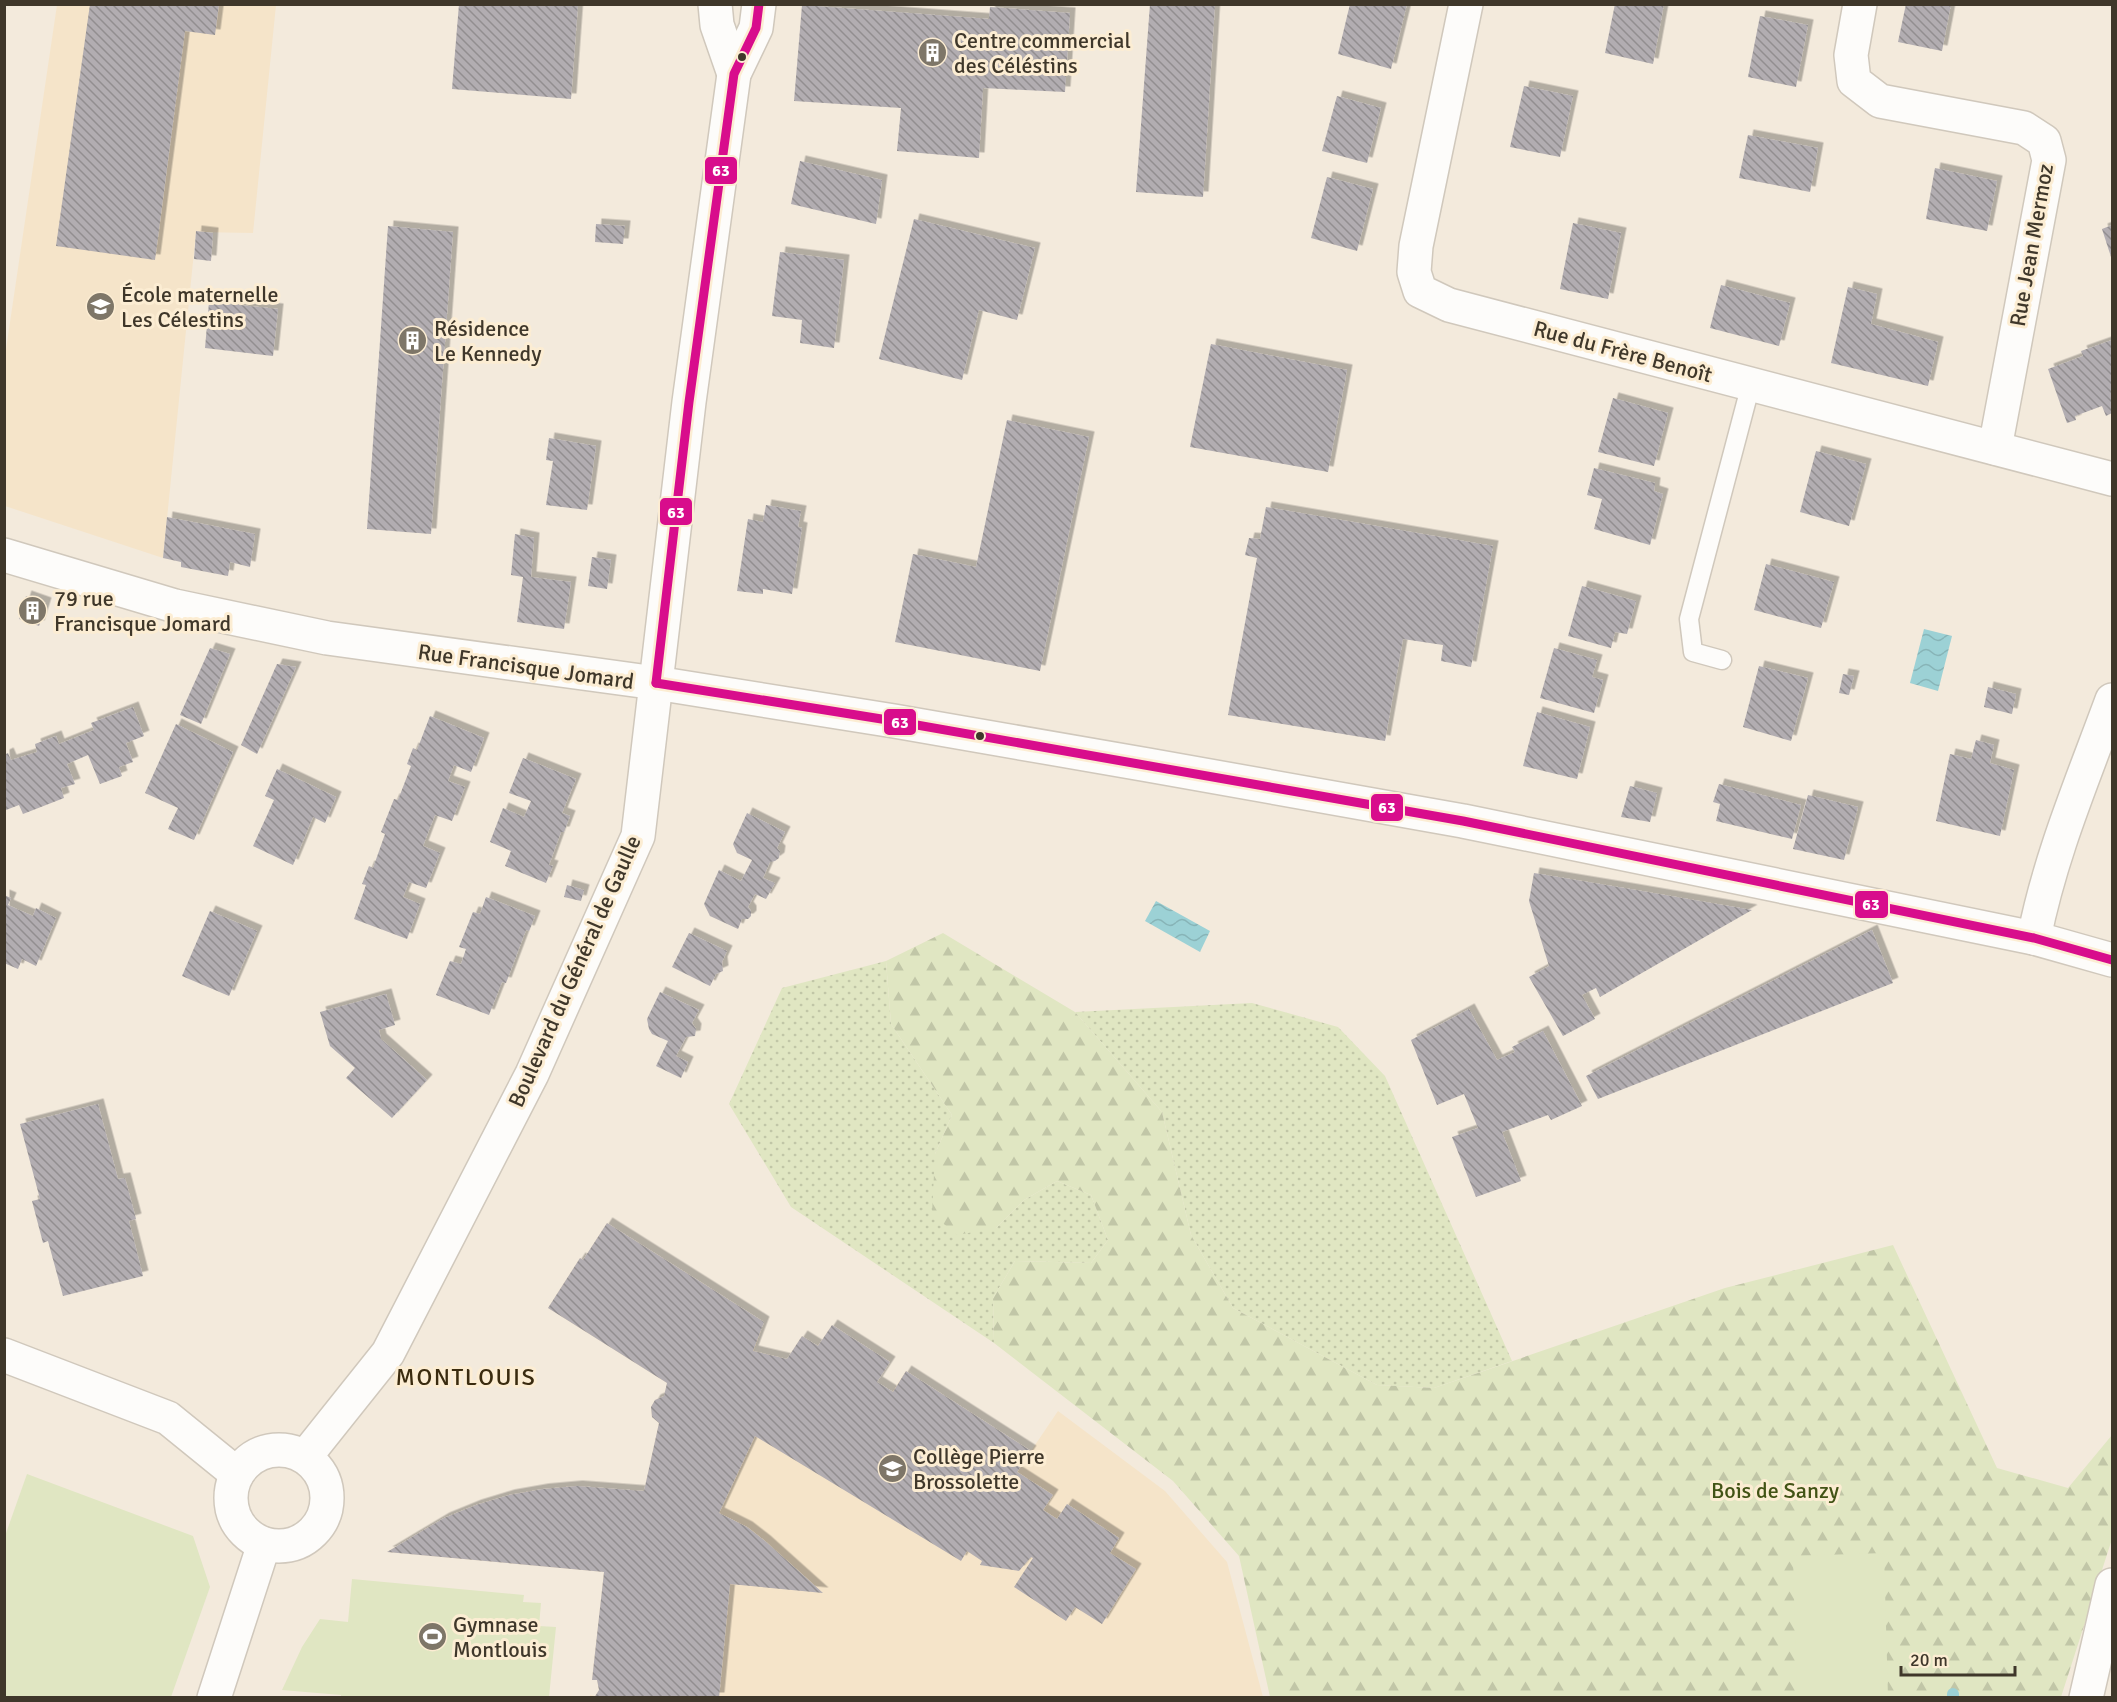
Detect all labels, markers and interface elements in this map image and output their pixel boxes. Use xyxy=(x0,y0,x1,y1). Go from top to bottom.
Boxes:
place label: Centre commercial des Céléstins xyxy=(954,27,1131,79)
building icon: Centre commercial des Céléstins xyxy=(917,37,949,69)
unlabelled marker xyxy=(736,51,748,63)
line badge: 63 xyxy=(704,156,738,185)
text: 63 xyxy=(712,161,730,181)
street label: Rue Jean Mermoz xyxy=(2004,161,2059,329)
place label: École maternelle Les Célestins xyxy=(121,281,279,333)
school or university icon: École maternelle Les Célestins xyxy=(84,291,116,323)
place label: Résidence Le Kennedy xyxy=(434,315,542,367)
street label: Rue du Frère Benoît xyxy=(1531,315,1715,388)
building icon: Résidence Le Kennedy xyxy=(397,325,429,357)
line badge: 63 xyxy=(659,497,693,526)
text: 63 xyxy=(667,503,685,523)
place label: 79 rue Francisque Jomard xyxy=(54,585,231,637)
building icon: 79 rue Francisque Jomard xyxy=(17,595,49,627)
street label: Rue Francisque Jomard xyxy=(416,638,636,695)
line badge: 63 xyxy=(883,708,917,736)
text: 63 xyxy=(891,713,909,733)
unlabelled marker xyxy=(974,730,986,742)
line badge: 63 xyxy=(1370,793,1404,822)
text: 63 xyxy=(1378,798,1396,818)
street label: Boulevard du Général de Gaulle xyxy=(502,831,647,1111)
line badge: 63 xyxy=(1854,890,1889,919)
text: 63 xyxy=(1862,895,1880,915)
district label: MONTLOUIS xyxy=(396,1362,536,1392)
place label: Collège Pierre Brossolette xyxy=(913,1443,1045,1495)
school or university icon: Collège Pierre Brossolette xyxy=(876,1453,908,1485)
park label: Bois de Sanzy xyxy=(1711,1477,1840,1504)
place label: Gymnase Montlouis xyxy=(453,1611,547,1663)
sports icon: Gymnase Montlouis xyxy=(416,1621,448,1653)
scale bar xyxy=(1901,1639,2015,1677)
text: 20 m xyxy=(1910,1649,1948,1671)

